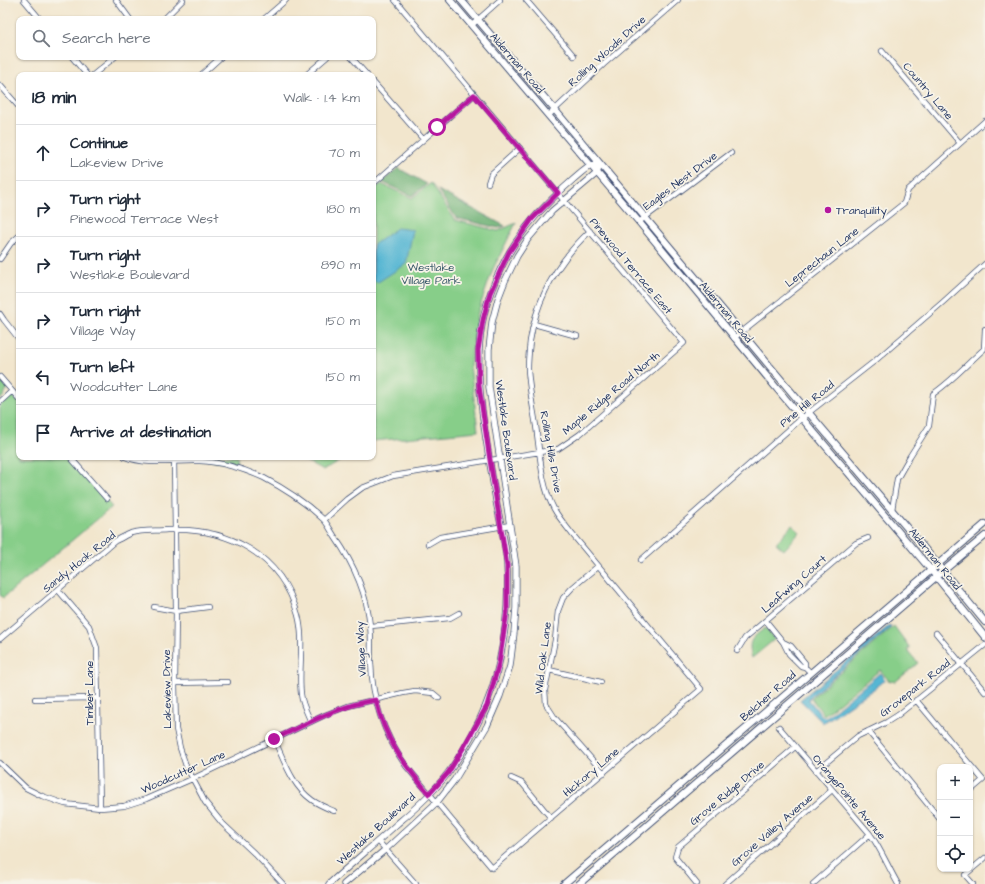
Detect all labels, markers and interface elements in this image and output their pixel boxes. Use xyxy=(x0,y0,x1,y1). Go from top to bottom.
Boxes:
street label: Rolling Woods Drive xyxy=(565,12,650,91)
search box xyxy=(16,16,376,60)
icon: search xyxy=(30,27,52,49)
text: Search here xyxy=(62,28,151,49)
street label: Alderman Road xyxy=(486,29,548,97)
street label: Country Lane xyxy=(899,59,956,124)
text: 18 min xyxy=(32,86,76,110)
text: Walk · 1.4 km xyxy=(283,89,360,107)
route start xyxy=(428,118,446,136)
text: Continue xyxy=(70,133,128,154)
icon: ahead xyxy=(32,142,54,164)
text: 70 m xyxy=(328,144,360,162)
street label: Eagles Nest Drive xyxy=(640,148,721,215)
text: Lakeview Drive xyxy=(70,154,163,172)
text: Turn right xyxy=(70,189,141,210)
icon: right xyxy=(32,198,54,220)
text: 180 m xyxy=(326,200,360,218)
place label: Tranquility xyxy=(836,203,887,219)
marker: Tranquility xyxy=(823,205,833,215)
text: Pinewood Terrace West xyxy=(70,210,218,228)
street label: Pinewood Terrace East xyxy=(586,215,676,318)
street label: Leprechaun Lane xyxy=(782,223,862,291)
text: Turn right xyxy=(70,245,141,266)
icon: right xyxy=(32,254,54,276)
text: 890 m xyxy=(321,256,360,274)
park label: Westlake Village Park xyxy=(401,260,461,289)
text: Westlake Boulevard xyxy=(70,266,189,284)
street label: Alderman Road xyxy=(696,278,756,346)
text: Turn right xyxy=(70,301,141,322)
icon: right xyxy=(32,310,54,332)
text: 150 m xyxy=(326,312,360,330)
text: Village Way xyxy=(70,322,136,340)
street label: Maple Ridge Road North xyxy=(559,347,664,439)
text: Turn left xyxy=(70,357,134,378)
icon: left xyxy=(32,366,54,388)
text: 150 m xyxy=(326,368,360,386)
street label: Pine Hill Road xyxy=(777,377,838,431)
text: Woodcutter Lane xyxy=(70,378,177,396)
street label: Westlake Boulevard xyxy=(492,379,521,481)
street label: Rolling Hills Drive xyxy=(535,410,566,494)
icon: arrive xyxy=(32,422,54,444)
text: Arrive at destination xyxy=(70,422,211,443)
street label: Alderman Road xyxy=(905,525,965,593)
street label: Sandy Hook Road xyxy=(39,528,119,597)
street label: Leafwing Court xyxy=(758,551,831,617)
street label: Village Way xyxy=(352,621,371,677)
street label: Wild Oak Lane xyxy=(531,621,555,695)
street label: Lakeview Drive xyxy=(159,649,175,729)
street label: Grovepark Road xyxy=(877,655,954,720)
street label: Timber Lane xyxy=(82,661,97,725)
street label: Belcher Road xyxy=(737,667,799,724)
route end xyxy=(265,730,283,748)
street label: Hickory Lane xyxy=(560,744,623,801)
street label: Woodcutter Lane xyxy=(138,747,228,797)
street label: OrangePointe Avenue xyxy=(808,751,889,844)
street label: Grove Ridge Drive xyxy=(686,757,768,830)
map controls xyxy=(937,764,973,872)
button: + xyxy=(937,764,973,800)
street label: Westlake Boulevard xyxy=(333,789,419,868)
street label: Grove Valley Avenue xyxy=(728,790,817,871)
button: − xyxy=(937,800,973,836)
button: locate xyxy=(937,836,973,872)

